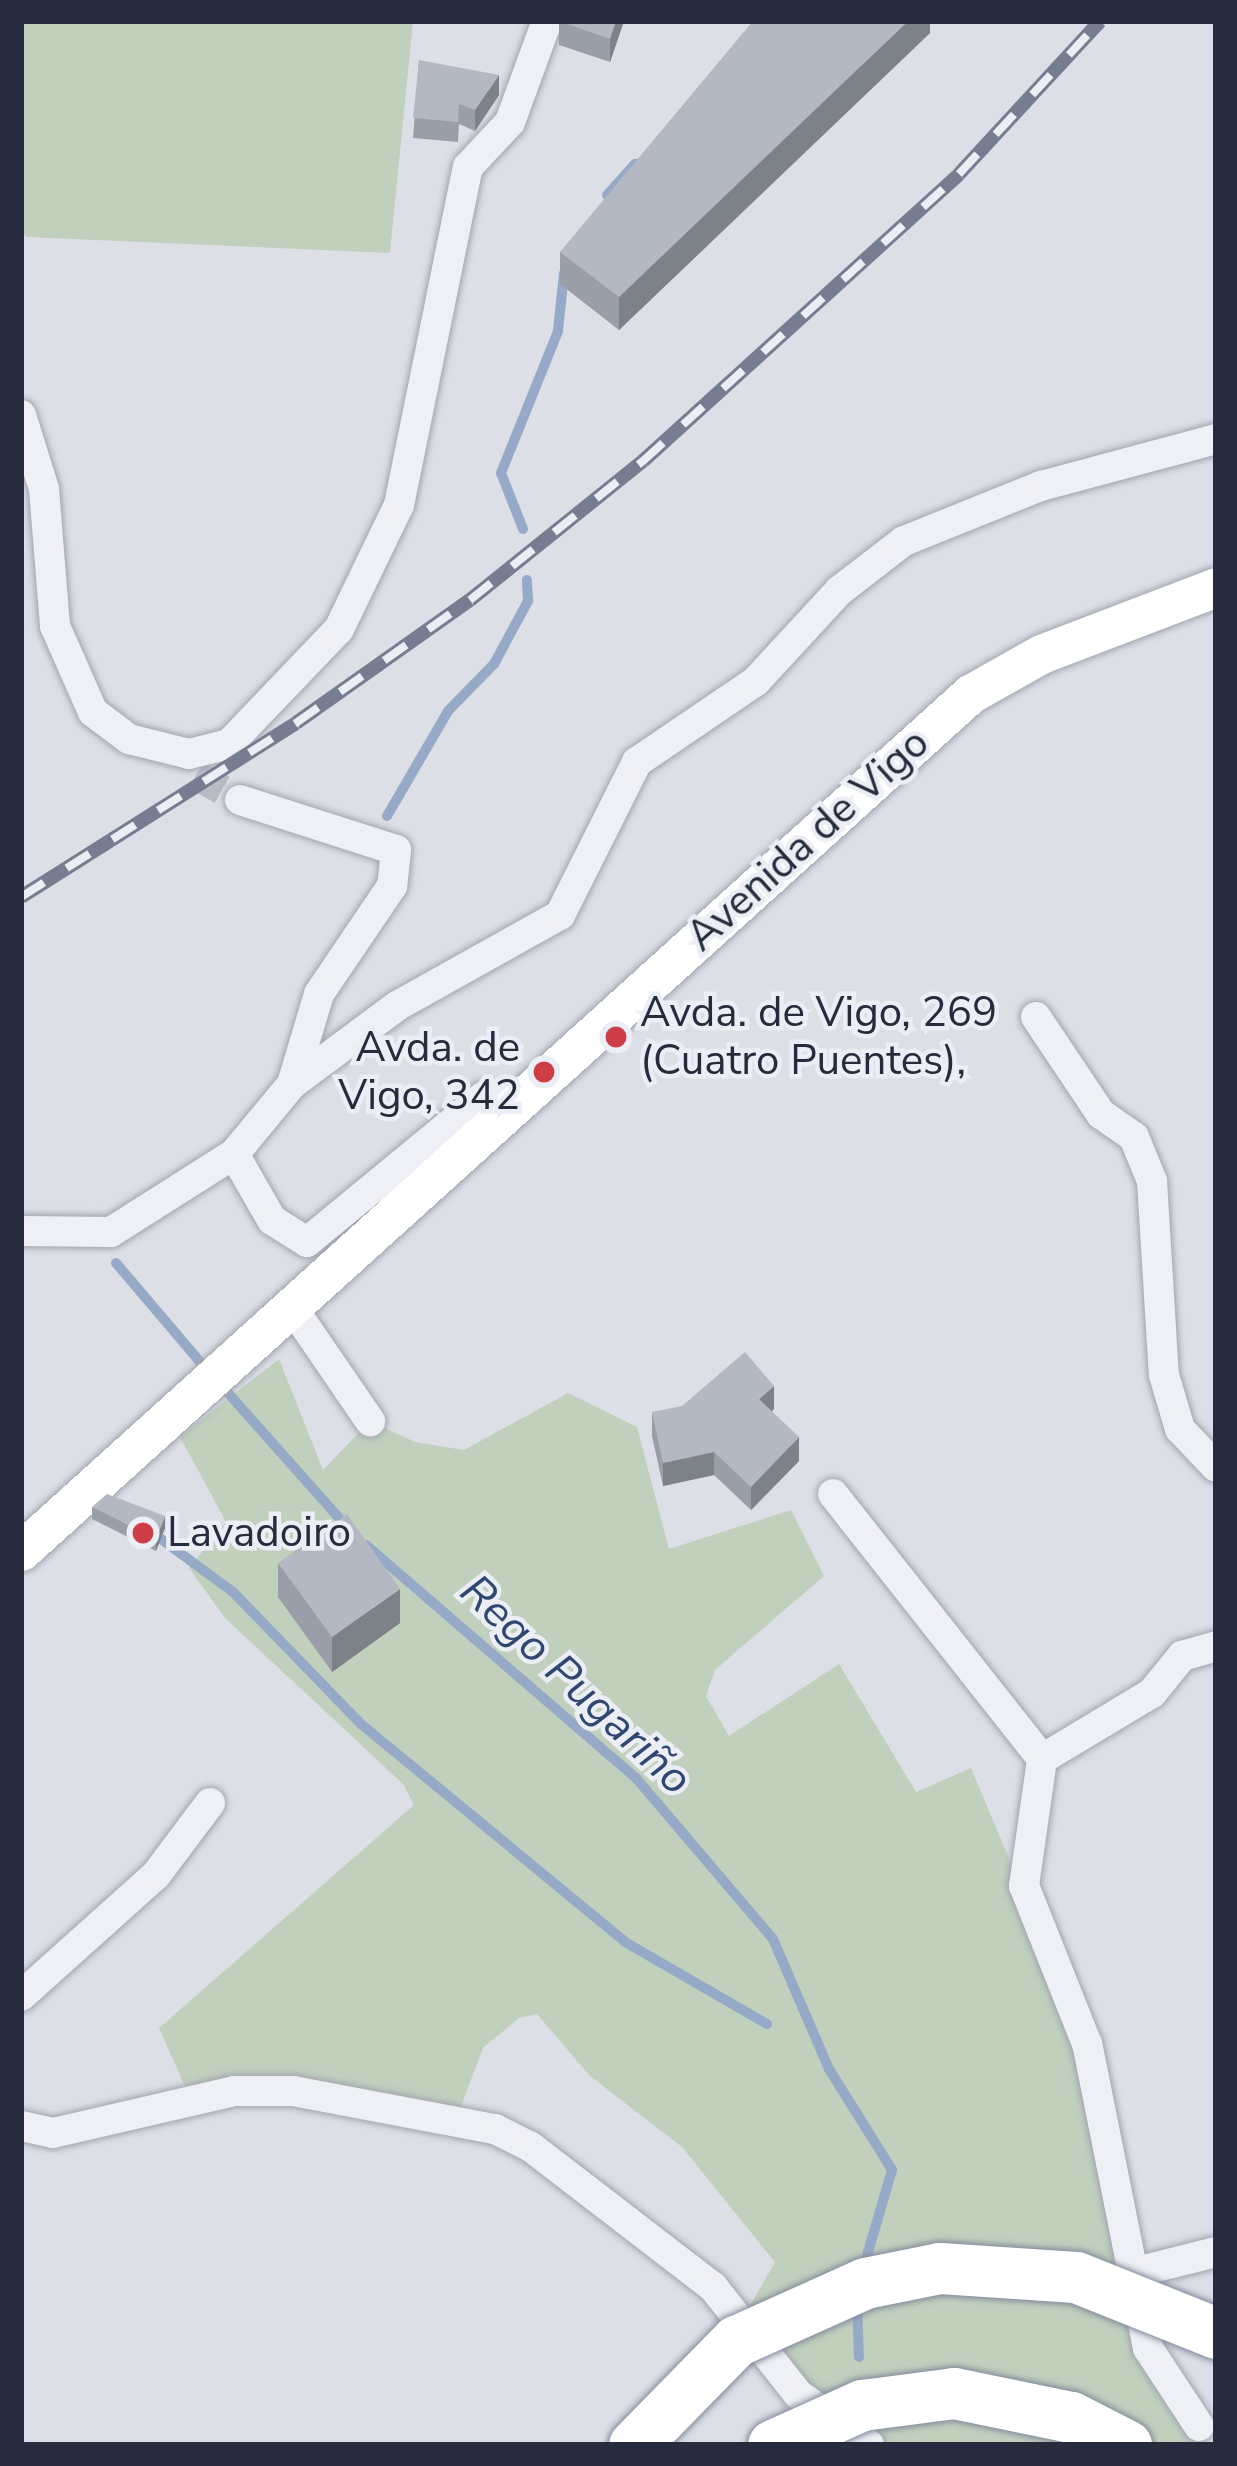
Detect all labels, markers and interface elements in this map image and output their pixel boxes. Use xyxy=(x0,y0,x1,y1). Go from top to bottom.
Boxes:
street label: Avenida de Vigo xyxy=(676,718,940,962)
place label: Avda. de Vigo, 269 (Cuatro Puentes), xyxy=(640,988,997,1086)
place label: Avda. de Vigo, 342 xyxy=(338,1023,520,1122)
marker: Avda. de Vigo, 269 (Cuatro Puentes), xyxy=(603,1024,629,1050)
marker: Avda. de Vigo, 342 xyxy=(531,1059,557,1085)
place label: Lavadoiro xyxy=(167,1508,351,1558)
marker: Lavadoiro xyxy=(130,1520,156,1546)
water label: Rego Pugariño xyxy=(449,1564,703,1806)

